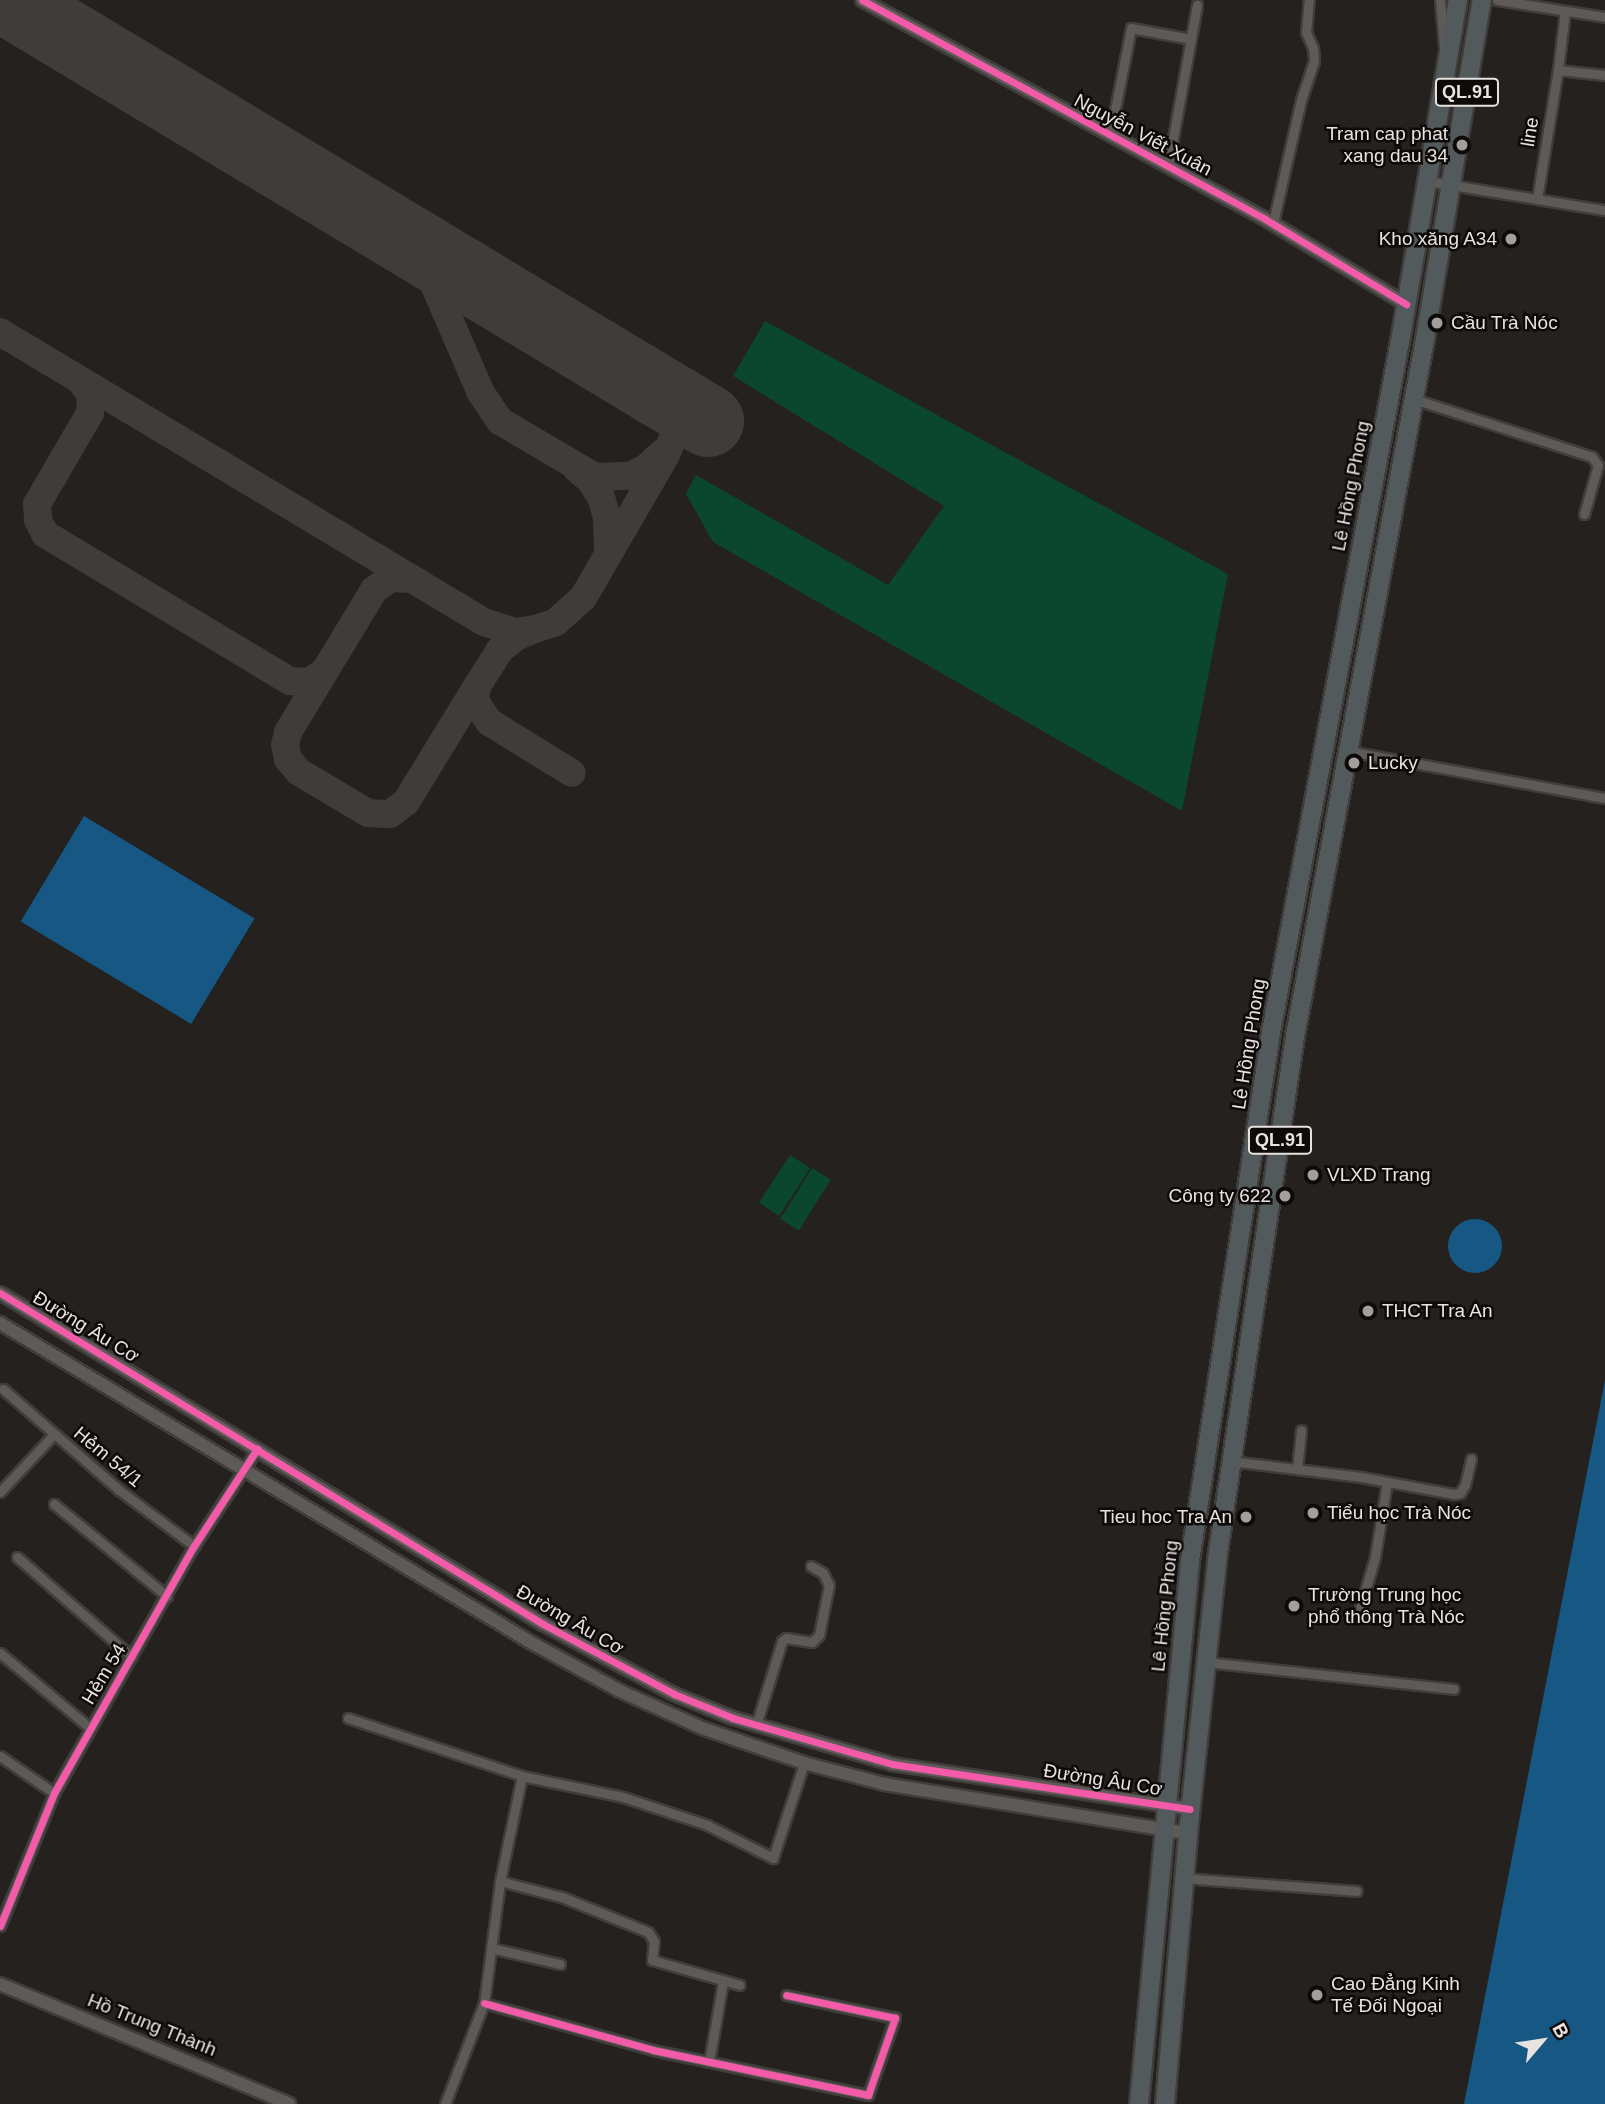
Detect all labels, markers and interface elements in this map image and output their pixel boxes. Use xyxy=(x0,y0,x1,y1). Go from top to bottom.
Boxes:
road number: QL.91 xyxy=(1434,78,1500,106)
street label: Nguyễn Viết Xuân xyxy=(1070,89,1216,181)
street label: line xyxy=(1516,116,1544,148)
place label: Tram cap phat xang dau 34 xyxy=(1326,123,1448,167)
marker: Tram cap phat xang dau 34 xyxy=(1454,137,1470,153)
place label: Kho xăng A34 xyxy=(1378,228,1497,250)
marker: Kho xăng A34 xyxy=(1503,231,1519,247)
place label: Cầu Trà Nóc xyxy=(1451,312,1558,334)
marker: Cầu Trà Nóc xyxy=(1429,315,1445,331)
street label: Lê Hồng Phong xyxy=(1327,419,1375,553)
place label: Lucky xyxy=(1368,752,1418,774)
marker: Lucky xyxy=(1346,755,1362,771)
street label: Lê Hồng Phong xyxy=(1227,977,1271,1111)
road number: QL.91 xyxy=(1247,1126,1313,1154)
place label: VLXD Trang xyxy=(1327,1164,1431,1186)
marker: VLXD Trang xyxy=(1305,1167,1321,1183)
place label: Công ty 622 xyxy=(1169,1185,1271,1207)
marker: Công ty 622 xyxy=(1277,1188,1293,1204)
street label: Đường Âu Cơ xyxy=(29,1286,143,1368)
place label: THCT Tra An xyxy=(1382,1300,1494,1322)
marker: THCT Tra An xyxy=(1360,1303,1376,1319)
street label: Hẻm 54/1 xyxy=(69,1422,147,1492)
place label: Tiểu học Trà Nóc xyxy=(1327,1502,1471,1524)
marker: Tiểu học Trà Nóc xyxy=(1305,1505,1321,1521)
place label: Tieu hoc Tra An xyxy=(1098,1506,1232,1528)
marker: Tieu hoc Tra An xyxy=(1238,1509,1254,1525)
street label: Lê Hồng Phong xyxy=(1147,1539,1183,1673)
street label: Đường Âu Cơ xyxy=(512,1580,628,1660)
place label: Trường Trung học phổ thông Trà Nóc xyxy=(1308,1584,1465,1628)
marker: Trường Trung học phổ thông Trà Nóc xyxy=(1286,1598,1302,1614)
street label: Hẻm 54 xyxy=(77,1640,131,1708)
street label: Đường Âu Cơ xyxy=(1042,1759,1164,1801)
place label: Cao Đẳng Kinh Tế Đối Ngoại xyxy=(1331,1973,1460,2017)
marker: Cao Đẳng Kinh Tế Đối Ngoại xyxy=(1309,1987,1325,2003)
street label: Hồ Trung Thành xyxy=(84,1989,220,2061)
north arrow xyxy=(1507,2006,1577,2076)
text: B xyxy=(1548,2019,1573,2042)

